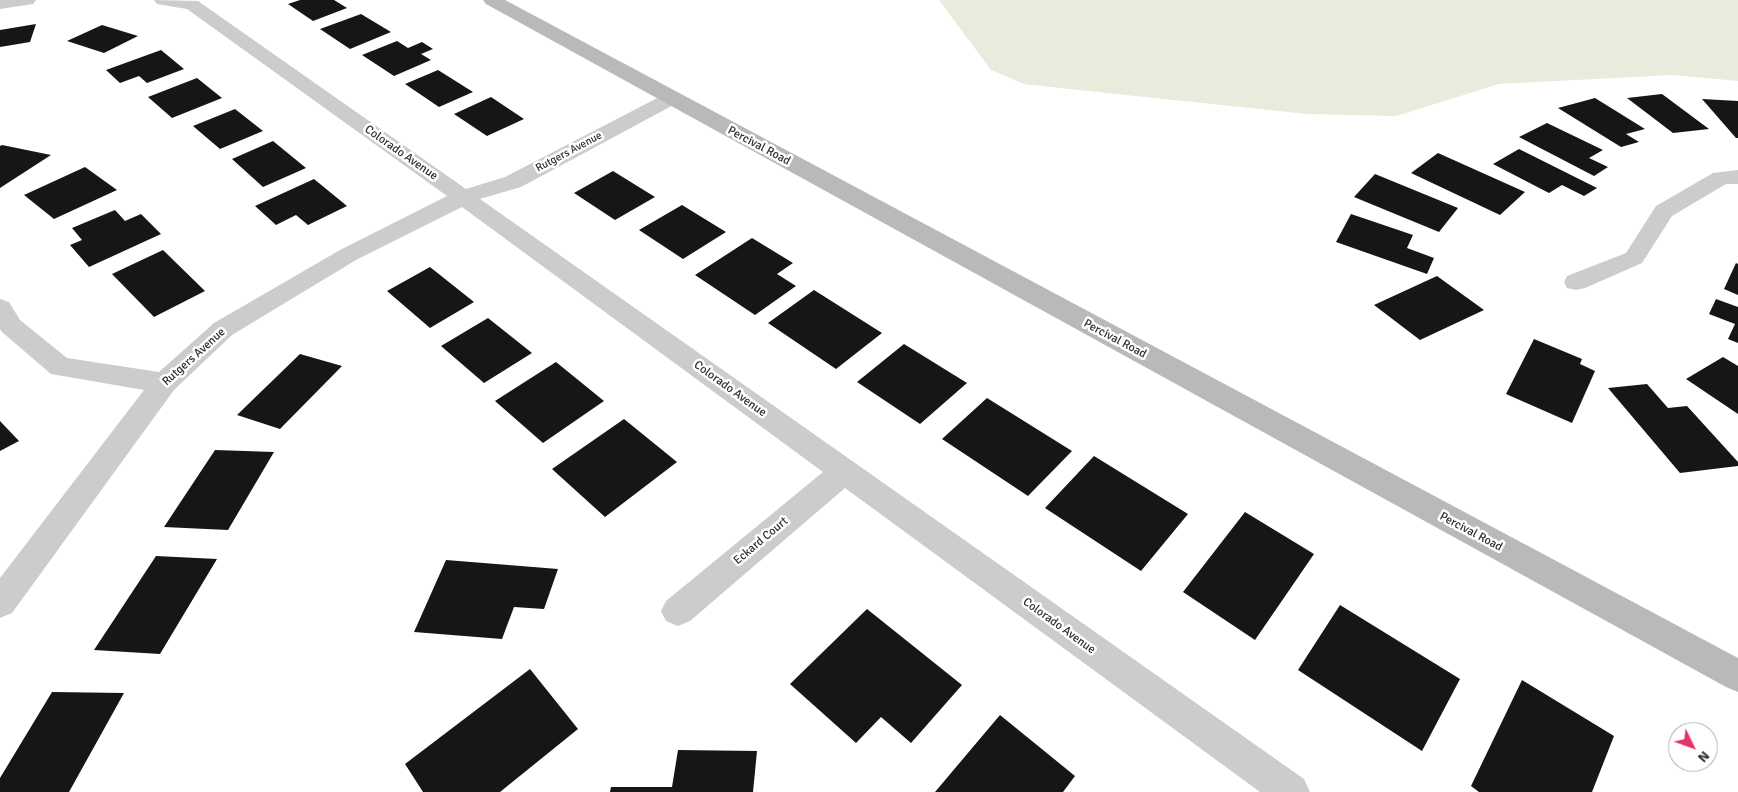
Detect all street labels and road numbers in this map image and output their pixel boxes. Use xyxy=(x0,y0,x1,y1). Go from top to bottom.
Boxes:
street label: Colorado Avenue xyxy=(362,122,440,184)
street label: Percival Road xyxy=(725,123,793,169)
street label: Rutgers Avenue xyxy=(534,129,604,175)
street label: Percival Road xyxy=(1081,316,1149,362)
street label: Rutgers Avenue xyxy=(160,325,228,389)
street label: Colorado Avenue xyxy=(691,358,769,420)
street label: Percival Road xyxy=(1437,509,1505,555)
street label: Eckard Court xyxy=(731,514,791,568)
street label: Colorado Avenue xyxy=(1020,595,1098,657)

